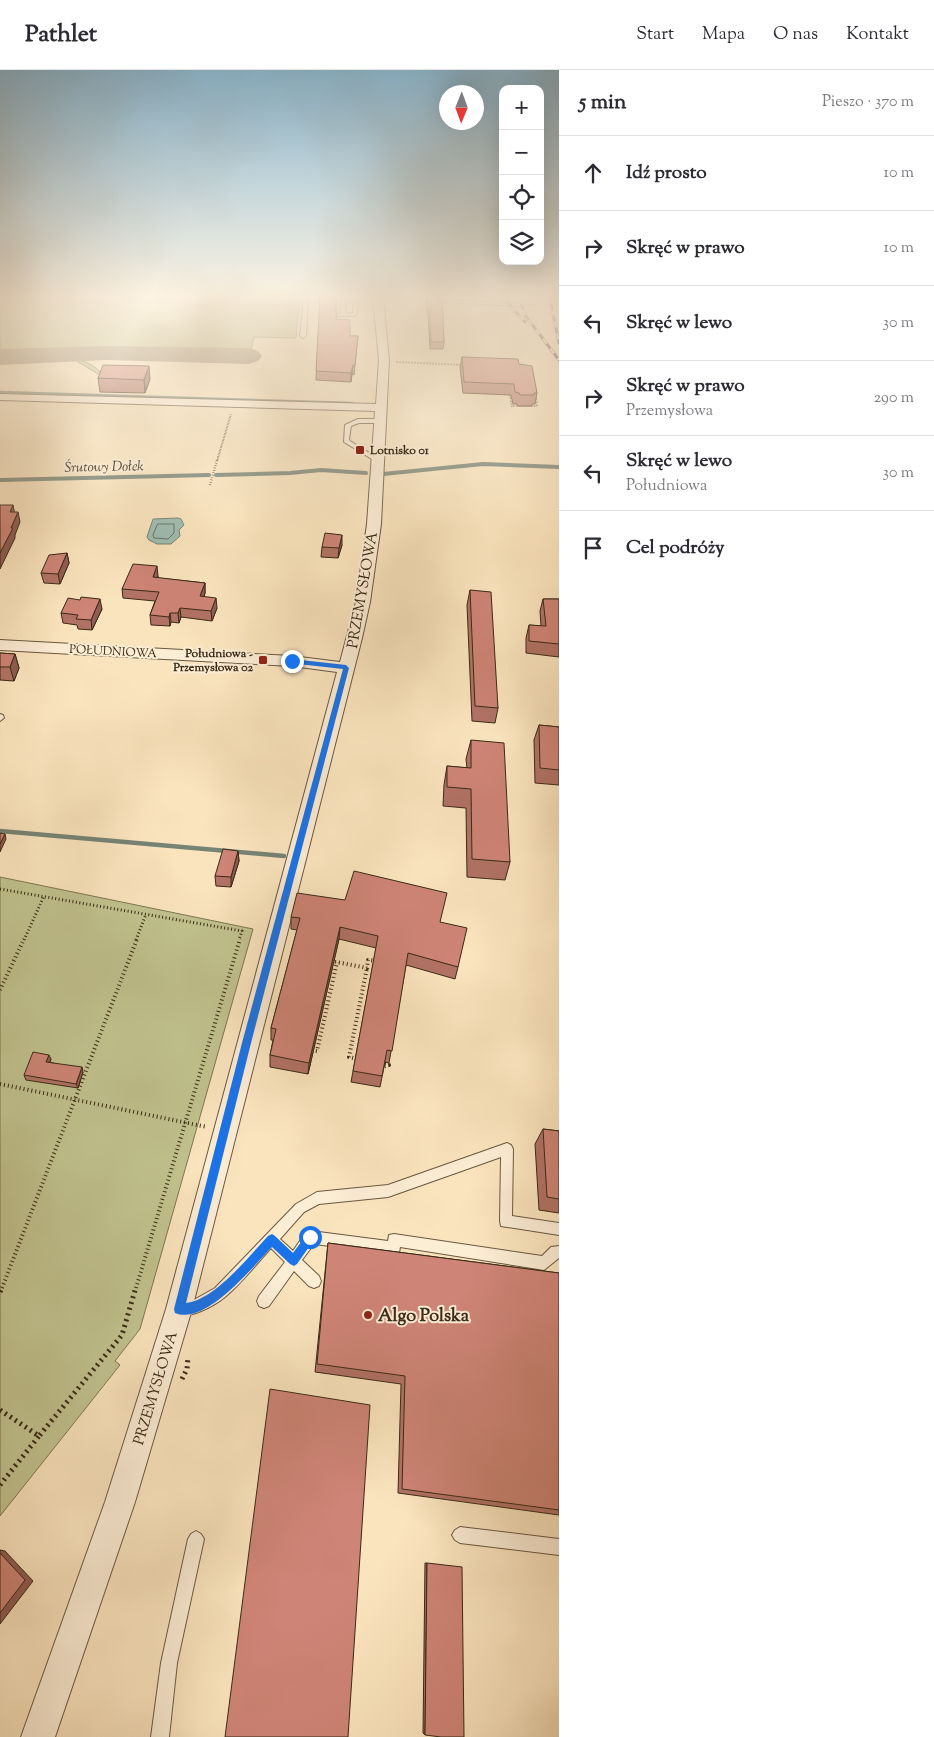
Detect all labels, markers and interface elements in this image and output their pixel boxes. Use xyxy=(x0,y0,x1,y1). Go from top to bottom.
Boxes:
text: Pathlet xyxy=(25,18,97,52)
text: Start xyxy=(636,22,674,48)
text: Mapa xyxy=(702,22,745,48)
text: O nas xyxy=(773,22,818,48)
text: Kontakt xyxy=(846,22,909,48)
north arrow xyxy=(439,85,484,130)
map controls xyxy=(499,85,544,265)
button: + xyxy=(499,85,544,130)
text: 5 min xyxy=(579,88,626,118)
text: Pieszo · 370 m xyxy=(822,91,914,114)
button: − xyxy=(499,130,544,175)
icon: ahead xyxy=(579,159,607,187)
text: Idź prosto xyxy=(626,160,707,187)
text: 10 m xyxy=(884,162,914,185)
button: locate xyxy=(499,175,544,220)
button: layers xyxy=(499,220,544,265)
icon: right xyxy=(579,234,607,262)
text: Skręć w prawo xyxy=(626,235,745,262)
text: 10 m xyxy=(884,237,914,260)
icon: left xyxy=(579,309,607,337)
text: Skręć w lewo xyxy=(626,310,732,337)
text: 30 m xyxy=(883,312,914,335)
text: Skręć w prawo xyxy=(626,373,745,400)
icon: right xyxy=(579,384,607,412)
text: 290 m xyxy=(874,387,914,410)
text: Przemysłowa xyxy=(626,400,713,423)
place label: Lotnisko 01 xyxy=(369,442,430,460)
marker: Lotnisko 01 xyxy=(354,444,366,456)
text: Skręć w lewo xyxy=(626,448,732,475)
water label: Śrutowy Dołek xyxy=(64,457,144,479)
icon: left xyxy=(579,459,607,487)
text: 30 m xyxy=(883,462,914,485)
text: Południowa xyxy=(626,475,707,498)
street label: PRZEMYSŁOWA xyxy=(343,530,384,650)
icon: arrive xyxy=(579,534,607,562)
text: Cel podróży xyxy=(626,535,725,562)
street label: POŁUDNIOWA xyxy=(69,641,158,663)
place label: Południowa - Przemysłowa 02 xyxy=(172,645,253,677)
route end xyxy=(281,650,304,673)
marker: Południowa - Przemysłowa 02 xyxy=(257,654,269,666)
route start xyxy=(299,1226,322,1249)
place label: Algo Polska xyxy=(378,1304,470,1330)
marker: Algo Polska xyxy=(362,1309,374,1321)
street label: PRZEMYSŁOWA xyxy=(129,1329,184,1448)

